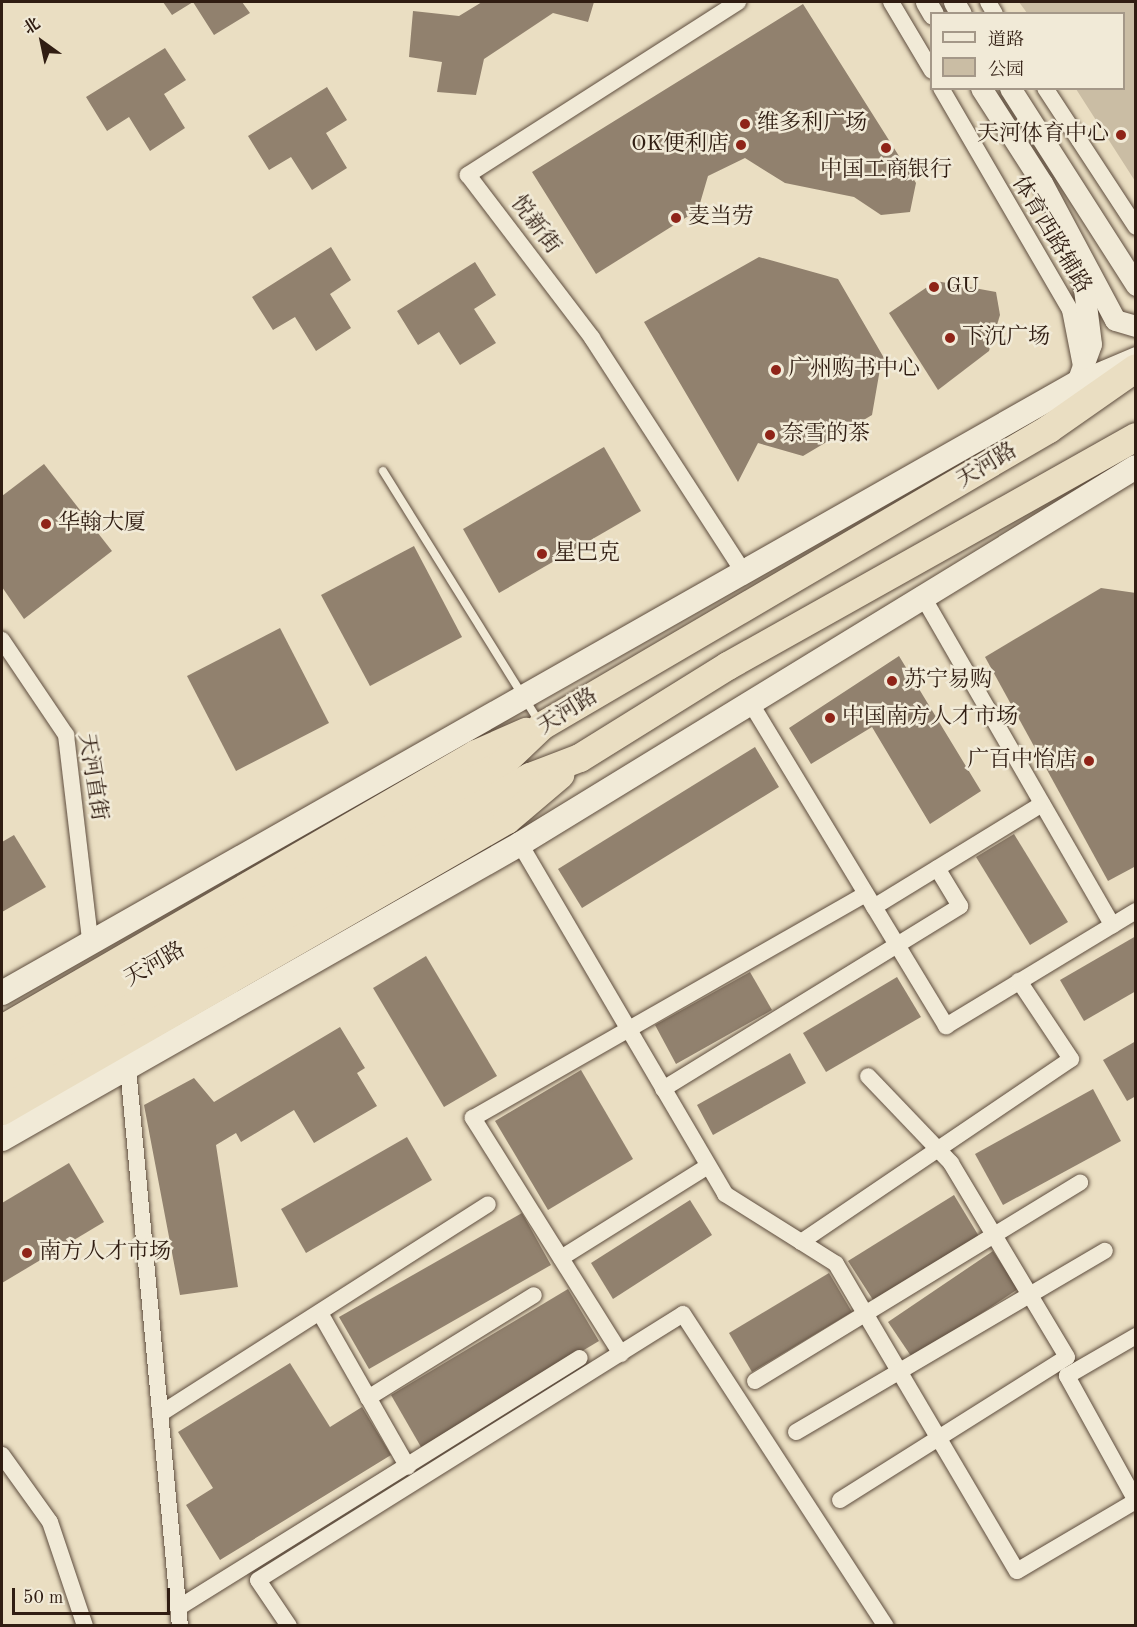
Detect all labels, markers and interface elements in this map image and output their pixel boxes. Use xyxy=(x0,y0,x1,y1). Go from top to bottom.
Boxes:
north arrow xyxy=(12,12,72,72)
legend xyxy=(930,12,1125,90)
text: 北 xyxy=(21,16,43,38)
text: 道路 xyxy=(988,31,1024,49)
text: 公园 xyxy=(988,61,1024,79)
place label: 维多利广场 xyxy=(757,111,867,137)
marker: 维多利广场 xyxy=(738,117,752,131)
place label: 天河体育中心 xyxy=(977,122,1109,148)
marker: 天河体育中心 xyxy=(1114,128,1128,142)
place label: OK便利店 xyxy=(631,132,729,158)
marker: OK便利店 xyxy=(734,138,748,152)
marker: 中国工商银行 xyxy=(879,141,893,155)
place label: 中国工商银行 xyxy=(820,158,952,184)
street label: 体育西路辅路 xyxy=(1006,172,1096,298)
street label: 悦新街 xyxy=(505,191,565,259)
place label: 麦当劳 xyxy=(688,205,754,231)
marker: 麦当劳 xyxy=(669,211,683,225)
place label: GU xyxy=(946,274,979,300)
marker: GU xyxy=(927,280,941,294)
place label: 下沉广场 xyxy=(962,325,1050,351)
marker: 下沉广场 xyxy=(943,331,957,345)
place label: 广州购书中心 xyxy=(788,357,920,383)
marker: 广州购书中心 xyxy=(769,363,783,377)
place label: 奈雪的茶 xyxy=(782,422,870,448)
marker: 奈雪的茶 xyxy=(763,428,777,442)
street label: 天河路 xyxy=(952,438,1022,494)
place label: 华翰大厦 xyxy=(58,511,146,537)
marker: 华翰大厦 xyxy=(39,517,53,531)
place label: 星巴克 xyxy=(554,541,620,567)
marker: 星巴克 xyxy=(535,547,549,561)
place label: 苏宁易购 xyxy=(904,668,992,694)
marker: 苏宁易购 xyxy=(885,674,899,688)
street label: 天河路 xyxy=(533,683,603,741)
place label: 中国南方人才市场 xyxy=(842,705,1018,731)
marker: 中国南方人才市场 xyxy=(823,711,837,725)
street label: 天河直街 xyxy=(72,731,112,823)
place label: 广百中怡店 xyxy=(967,748,1077,774)
marker: 广百中怡店 xyxy=(1082,754,1096,768)
street label: 天河路 xyxy=(120,937,190,993)
place label: 南方人才市场 xyxy=(39,1240,171,1266)
marker: 南方人才市场 xyxy=(20,1246,34,1260)
scale bar xyxy=(15,1576,172,1614)
text: 50 m xyxy=(23,1589,63,1607)

